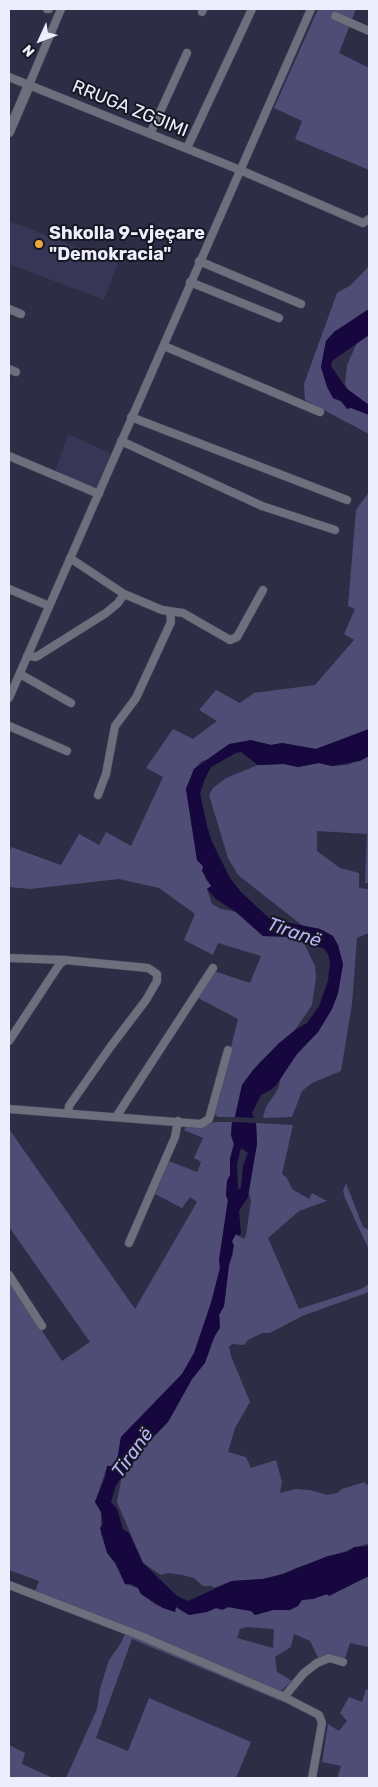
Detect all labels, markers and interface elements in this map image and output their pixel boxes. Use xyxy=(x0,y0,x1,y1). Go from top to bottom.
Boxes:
north arrow xyxy=(15,15,65,65)
text: N xyxy=(19,41,38,60)
street label: RRUGA ZGJIMI xyxy=(69,76,191,142)
place label: Shkolla 9-vjeçare "Demokracia" xyxy=(49,223,205,266)
marker: Shkolla 9-vjeçare "Demokracia" xyxy=(33,238,45,250)
water label: Tiranë xyxy=(264,913,324,953)
water label: Tiranë xyxy=(107,1424,159,1482)

